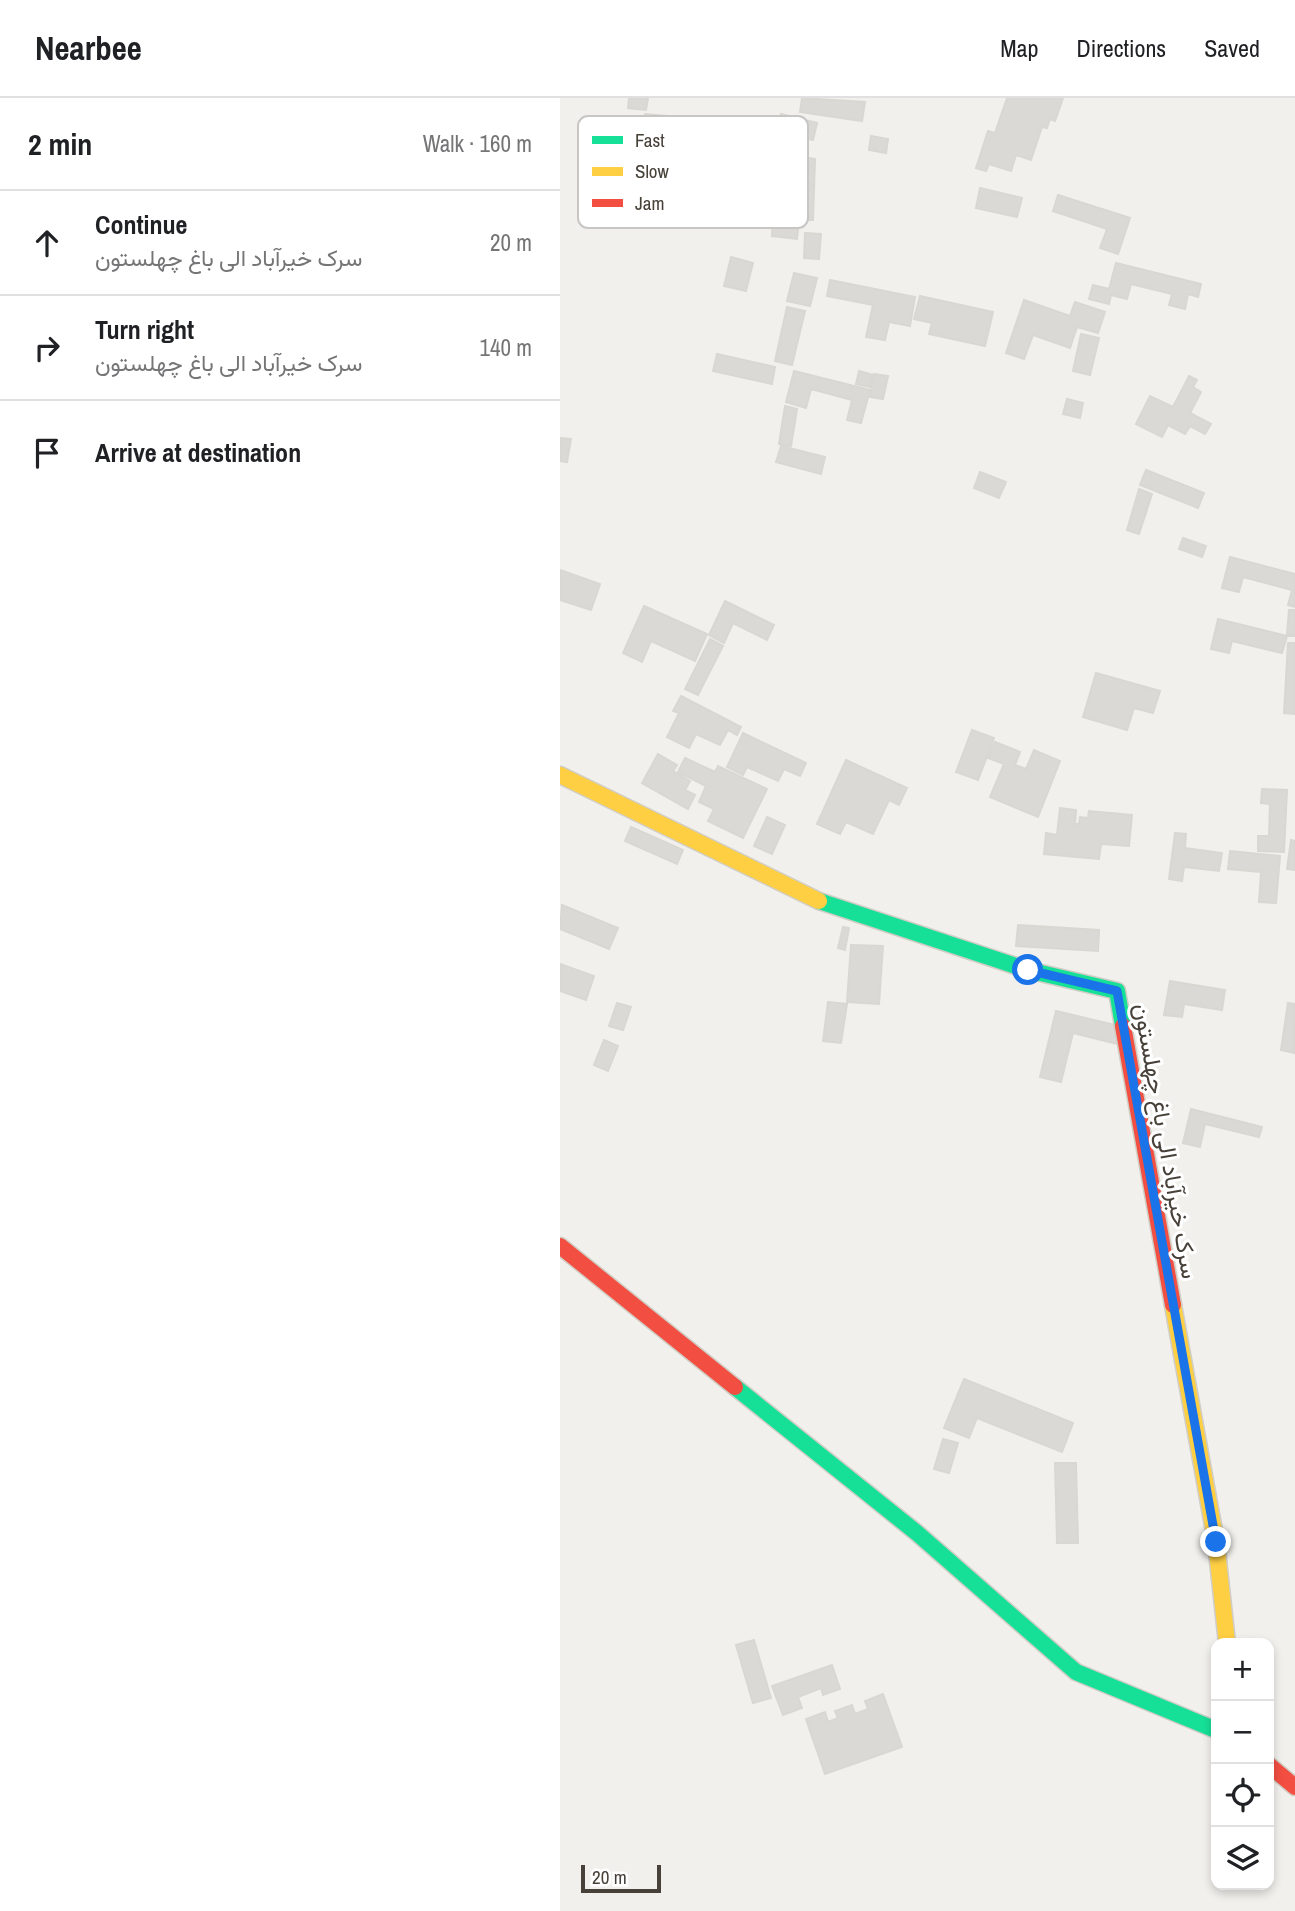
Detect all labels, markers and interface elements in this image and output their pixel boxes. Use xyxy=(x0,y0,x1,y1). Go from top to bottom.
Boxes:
text: Nearbee xyxy=(35,26,142,70)
text: Map xyxy=(1000,32,1038,64)
text: Directions xyxy=(1076,32,1166,64)
text: Saved xyxy=(1204,32,1260,64)
legend xyxy=(578,116,808,228)
text: 2 min xyxy=(28,124,92,164)
text: Fast xyxy=(635,127,665,153)
text: Walk · 160 m xyxy=(423,128,532,159)
text: Slow xyxy=(635,158,670,184)
text: Jam xyxy=(635,190,664,216)
text: Continue xyxy=(95,207,187,242)
icon: ahead xyxy=(28,224,66,262)
text: 20 m xyxy=(490,227,532,258)
text: سرک خیرآباد الی باغ چهلستون xyxy=(95,242,363,273)
text: Turn right xyxy=(95,312,194,347)
icon: right xyxy=(28,329,66,367)
text: 140 m xyxy=(480,332,532,363)
text: سرک خیرآباد الی باغ چهلستون xyxy=(95,347,363,378)
icon: arrive xyxy=(28,434,66,472)
text: Arrive at destination xyxy=(95,435,301,470)
route start xyxy=(1012,954,1043,985)
street label: سرک خیرآباد الی باغ چهلستون xyxy=(1126,1001,1207,1281)
route end xyxy=(1200,1526,1231,1557)
map controls xyxy=(1211,1638,1274,1890)
button: + xyxy=(1211,1638,1274,1701)
button: − xyxy=(1211,1701,1274,1764)
button: locate xyxy=(1211,1764,1274,1827)
button: layers xyxy=(1211,1827,1274,1890)
scale bar xyxy=(581,1862,662,1894)
text: 20 m xyxy=(592,1864,627,1890)

